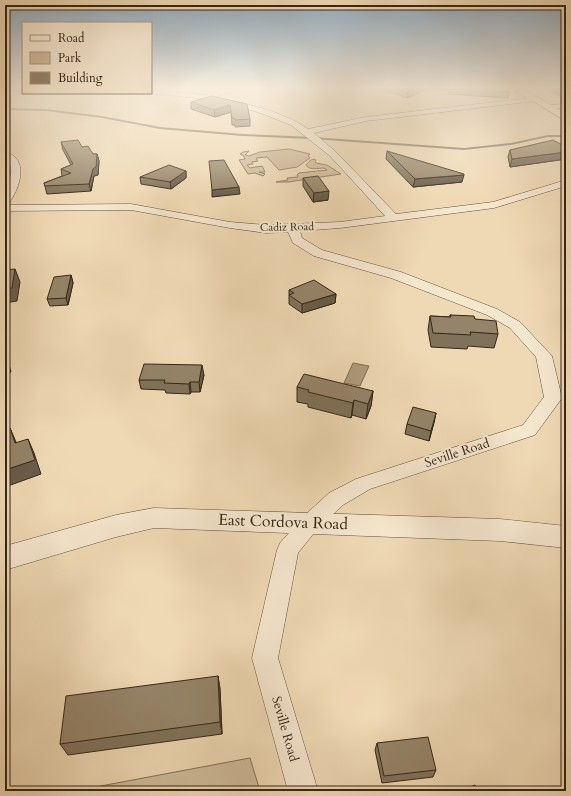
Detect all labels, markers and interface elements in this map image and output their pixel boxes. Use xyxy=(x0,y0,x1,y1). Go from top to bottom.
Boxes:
legend xyxy=(22,22,152,94)
text: Road xyxy=(58,30,85,46)
text: Park xyxy=(58,50,82,66)
text: Building xyxy=(58,70,103,86)
street label: Cadiz Road xyxy=(260,219,314,235)
street label: Seville Road xyxy=(422,434,492,472)
street label: East Cordova Road xyxy=(218,509,349,535)
street label: Seville Road xyxy=(267,694,303,764)

